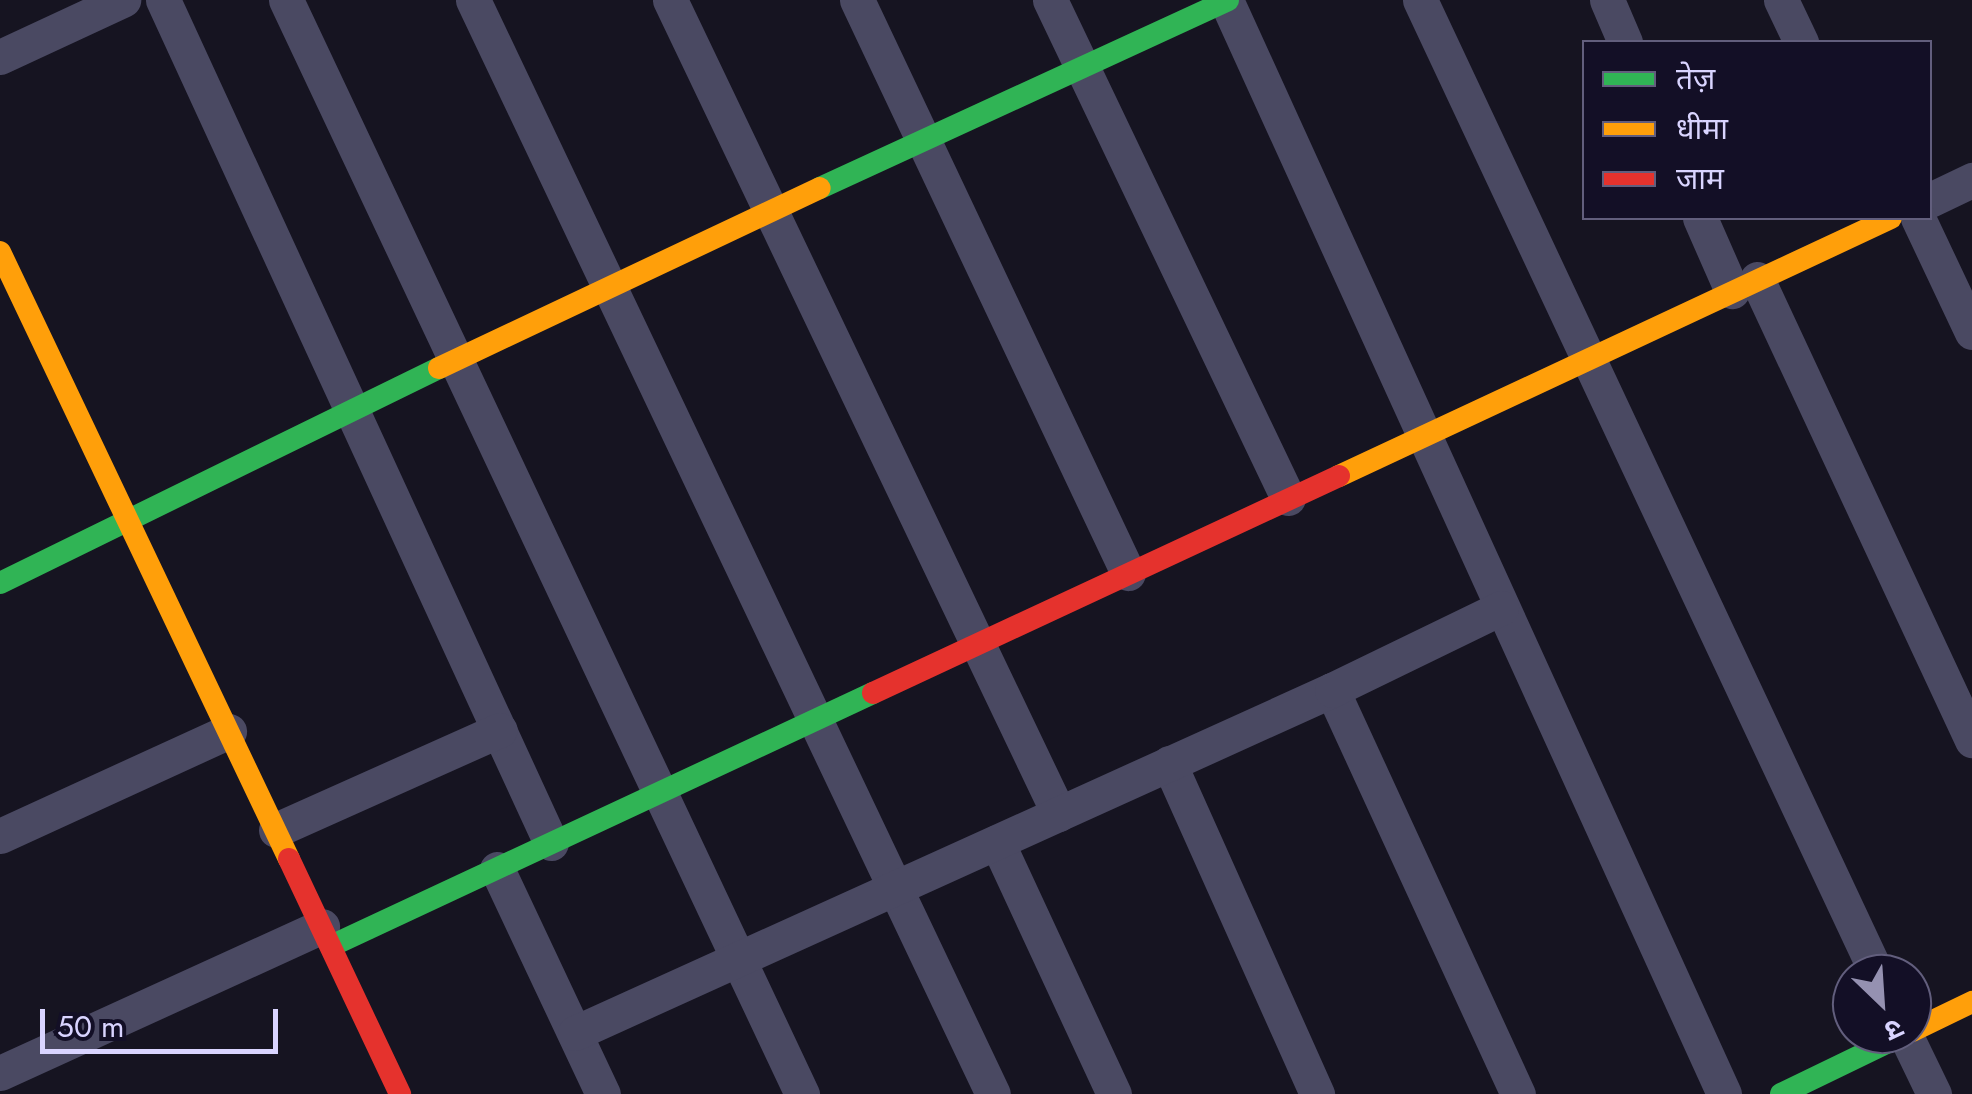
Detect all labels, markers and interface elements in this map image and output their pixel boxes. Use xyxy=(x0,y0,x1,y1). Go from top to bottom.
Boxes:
legend xyxy=(1582,40,1932,220)
text: तेज़ xyxy=(1676,57,1715,100)
text: धीमा xyxy=(1676,107,1728,150)
text: जाम xyxy=(1676,157,1724,200)
north arrow xyxy=(1832,954,1932,1054)
scale bar xyxy=(45,989,282,1051)
text: 50 m xyxy=(57,1005,124,1048)
text: उ xyxy=(1878,1008,1910,1052)

